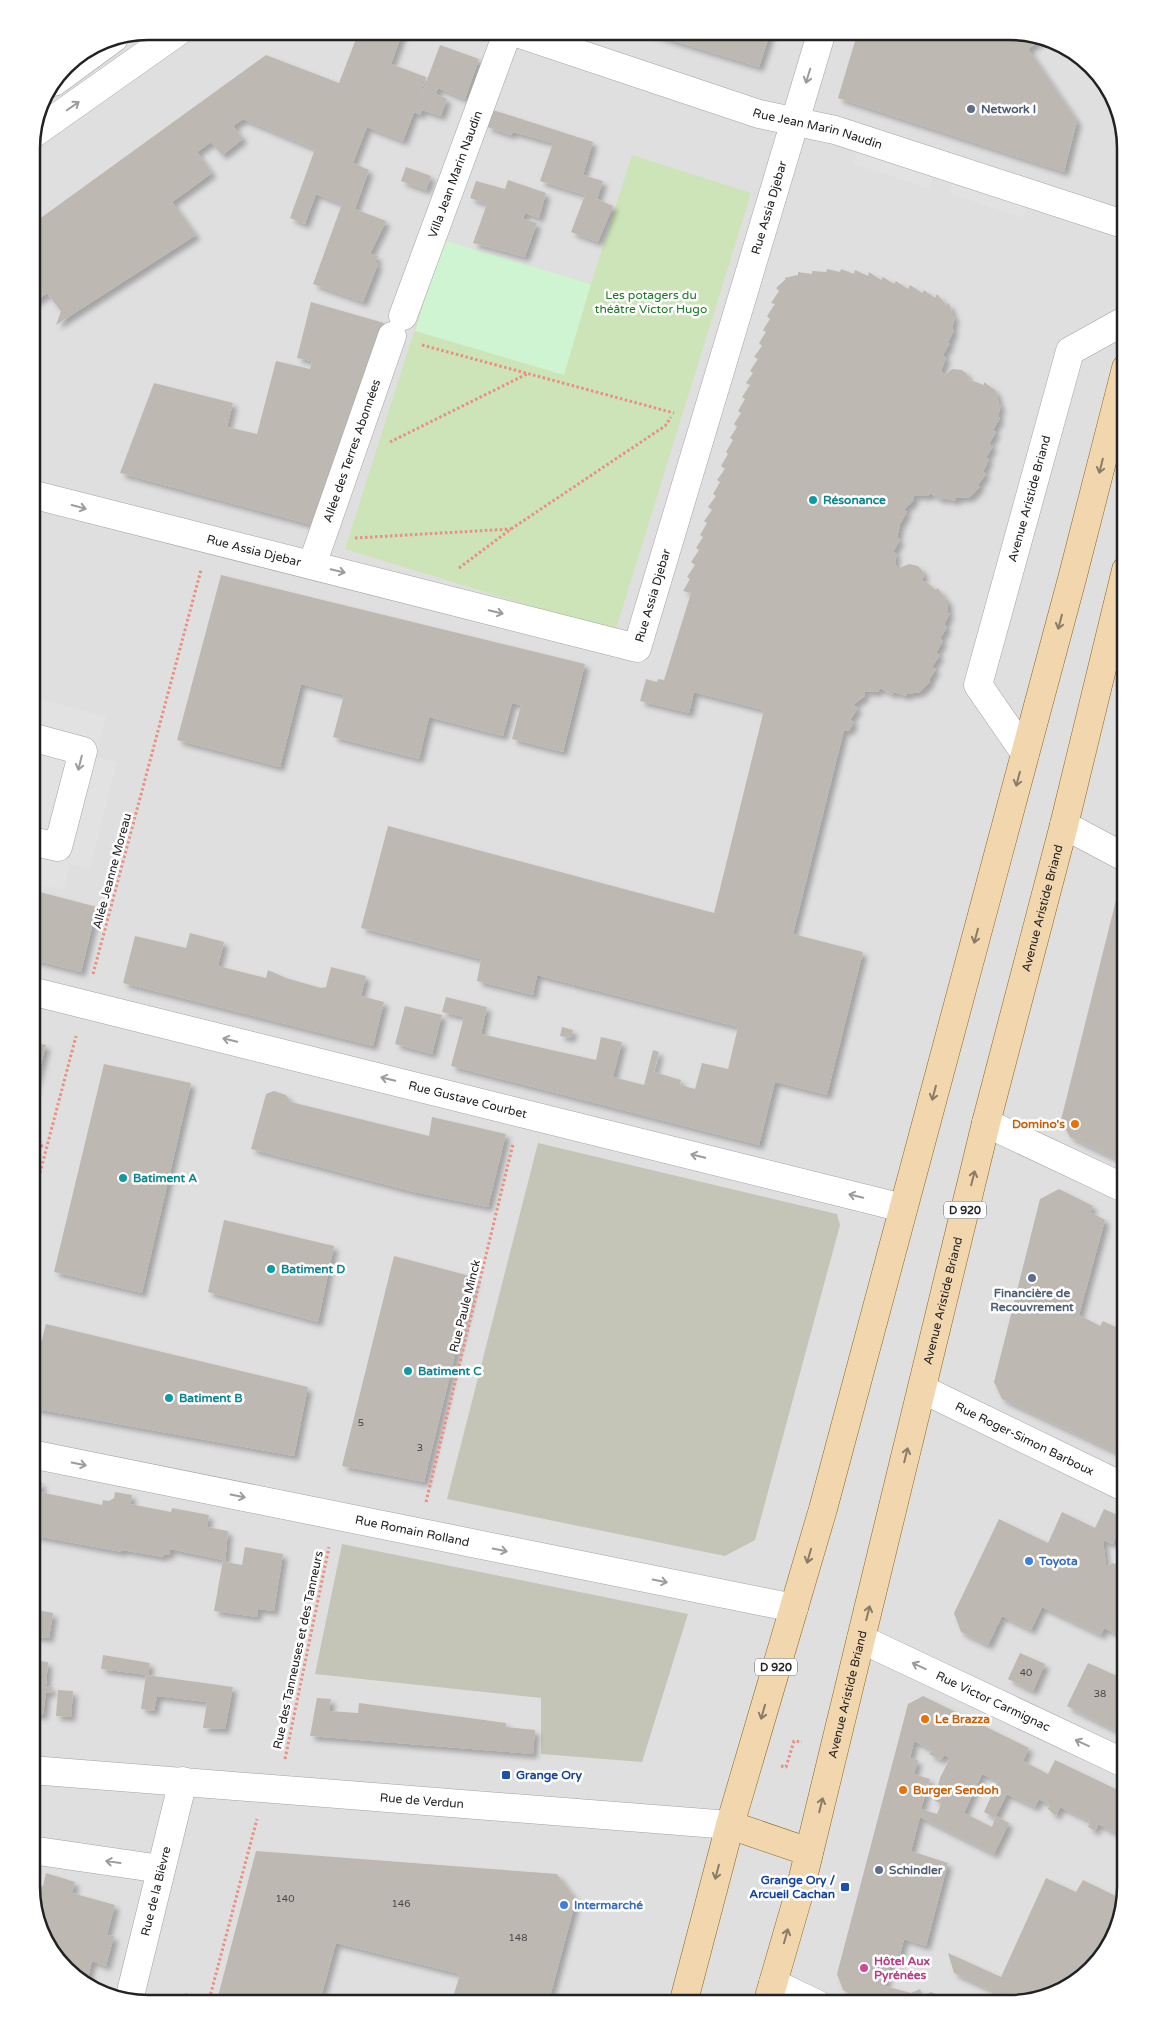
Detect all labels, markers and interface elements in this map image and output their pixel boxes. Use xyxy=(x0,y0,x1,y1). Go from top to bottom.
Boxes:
one-way arrow xyxy=(803,68,813,84)
one-way arrow xyxy=(66,101,80,111)
place label: Network I xyxy=(981,102,1036,116)
marker: Network I xyxy=(965,103,977,115)
street label: Rue Jean Marin Naudin xyxy=(751,105,884,152)
street label: Villa Jean Marin Naudin xyxy=(425,109,485,240)
street label: Rue Assia Djebar xyxy=(748,159,790,256)
park label: Les potagers du théâtre Victor Hugo xyxy=(595,288,707,316)
street label: Allée des Terres Abonnées xyxy=(320,377,383,524)
street label: Avenue Aristide Briand xyxy=(1005,434,1053,564)
one-way arrow xyxy=(1096,458,1105,474)
place label: Résonance xyxy=(823,493,886,507)
marker: Résonance xyxy=(807,494,819,506)
one-way arrow xyxy=(70,502,86,512)
street label: Rue Assia Djebar xyxy=(205,532,303,569)
street label: Rue Assia Djebar xyxy=(632,547,673,644)
one-way arrow xyxy=(330,567,346,577)
one-way arrow xyxy=(487,608,503,617)
one-way arrow xyxy=(1055,614,1065,630)
one-way arrow xyxy=(75,755,84,771)
one-way arrow xyxy=(1013,771,1023,787)
street label: Allée Jeanne Moreau xyxy=(90,812,134,930)
street label: Avenue Aristide Briand xyxy=(1019,843,1066,973)
one-way arrow xyxy=(971,928,981,944)
one-way arrow xyxy=(222,1035,238,1045)
one-way arrow xyxy=(380,1074,396,1083)
street label: Rue Gustave Courbet xyxy=(407,1078,529,1121)
one-way arrow xyxy=(929,1085,938,1101)
place label: Domino's xyxy=(1012,1117,1065,1131)
marker: Domino's xyxy=(1069,1118,1081,1130)
one-way arrow xyxy=(691,1151,707,1161)
one-way arrow xyxy=(969,1170,978,1186)
place label: Batiment A xyxy=(133,1171,197,1185)
marker: Batiment A xyxy=(117,1172,129,1184)
one-way arrow xyxy=(848,1191,864,1200)
road number: D 920 xyxy=(944,1202,986,1218)
street label: Avenue Aristide Briand xyxy=(921,1235,965,1366)
street label: Rue Paule Minck xyxy=(447,1258,483,1354)
place label: Batiment D xyxy=(281,1262,345,1276)
marker: Batiment D xyxy=(265,1263,277,1275)
marker: Financière de Recouvrement xyxy=(1026,1272,1038,1284)
place label: Financière de Recouvrement xyxy=(990,1286,1074,1314)
place label: Batiment C xyxy=(418,1364,482,1378)
marker: Batiment C xyxy=(402,1365,414,1377)
place label: Batiment B xyxy=(179,1391,242,1405)
marker: Batiment B xyxy=(163,1392,175,1404)
street label: Rue Roger-Simon Barboux xyxy=(953,1399,1096,1478)
house number: 5 xyxy=(358,1417,364,1429)
house number: 3 xyxy=(417,1442,423,1454)
one-way arrow xyxy=(902,1447,911,1463)
one-way arrow xyxy=(71,1460,87,1469)
one-way arrow xyxy=(230,1492,246,1502)
street label: Rue Romain Rolland xyxy=(354,1513,471,1549)
one-way arrow xyxy=(492,1545,508,1555)
one-way arrow xyxy=(803,1548,813,1564)
street label: Rue des Tanneuses et des Tanneurs xyxy=(270,1549,326,1750)
place label: Toyota xyxy=(1038,1554,1078,1569)
marker: Toyota xyxy=(1023,1555,1035,1567)
one-way arrow xyxy=(651,1577,667,1587)
one-way arrow xyxy=(864,1605,873,1621)
street label: Avenue Aristide Briand xyxy=(825,1629,870,1760)
road number: D 920 xyxy=(755,1658,797,1675)
one-way arrow xyxy=(912,1661,927,1670)
house number: 40 xyxy=(1020,1667,1032,1679)
street label: Rue Victor Carmignac xyxy=(934,1668,1052,1734)
house number: 38 xyxy=(1094,1688,1106,1700)
one-way arrow xyxy=(758,1704,768,1720)
place label: Le Brazza xyxy=(935,1712,990,1726)
marker: Le Brazza xyxy=(919,1713,931,1725)
one-way arrow xyxy=(1075,1737,1090,1747)
place label: Grange Ory xyxy=(516,1768,582,1783)
marker: Grange Ory xyxy=(500,1769,512,1781)
place label: Burger Sendoh xyxy=(913,1783,999,1798)
marker: Burger Sendoh xyxy=(897,1784,909,1796)
street label: Rue de Verdun xyxy=(379,1790,464,1811)
one-way arrow xyxy=(817,1797,826,1813)
street label: Rue de la Bièvre xyxy=(138,1845,174,1937)
one-way arrow xyxy=(105,1857,121,1867)
place label: Schindler xyxy=(889,1863,943,1877)
one-way arrow xyxy=(712,1864,722,1880)
marker: Schindler xyxy=(873,1864,885,1876)
place label: Grange Ory / Arcueil Cachan xyxy=(749,1873,835,1901)
marker: Grange Ory / Arcueil Cachan xyxy=(839,1881,851,1893)
house number: 140 xyxy=(276,1893,294,1905)
house number: 146 xyxy=(392,1898,410,1910)
place label: Intermarché xyxy=(574,1898,643,1912)
marker: Intermarché xyxy=(558,1899,570,1911)
one-way arrow xyxy=(782,1929,792,1945)
house number: 148 xyxy=(509,1932,527,1944)
place label: Hôtel Aux Pyrénées xyxy=(874,1954,930,1983)
marker: Hôtel Aux Pyrénées xyxy=(858,1962,870,1974)

